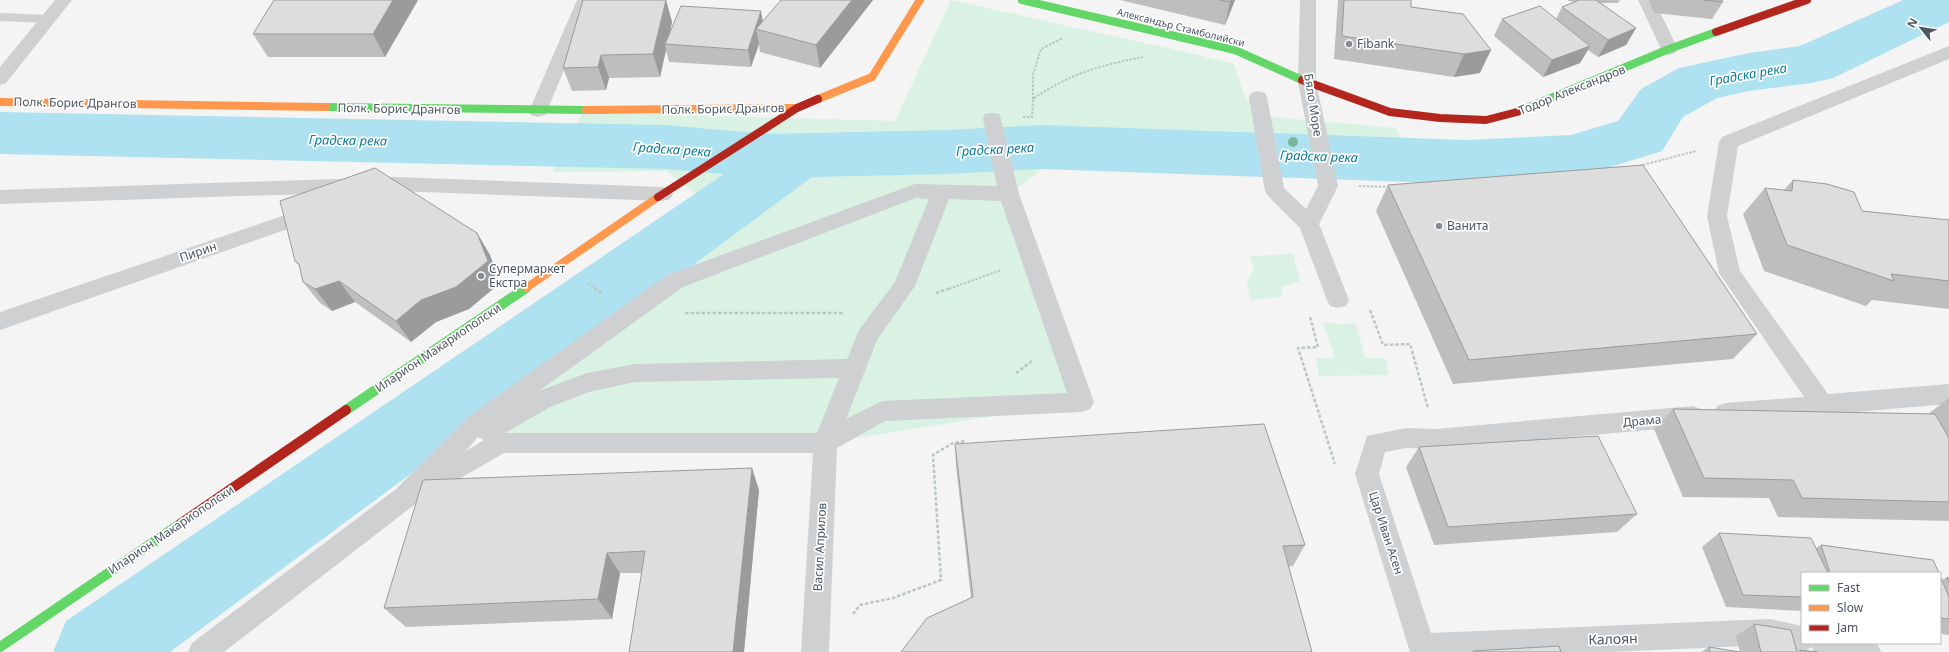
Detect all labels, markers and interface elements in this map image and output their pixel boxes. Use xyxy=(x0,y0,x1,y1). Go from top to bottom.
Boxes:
street label: Александър Стамболийски xyxy=(1116,4,1246,50)
north arrow xyxy=(1901,8,1941,48)
text: N xyxy=(1903,15,1921,30)
place label: Fibank xyxy=(1357,35,1395,52)
marker: Fibank xyxy=(1344,39,1354,49)
water label: Градска река xyxy=(1708,58,1789,90)
street label: Тодор Александров xyxy=(1516,60,1628,119)
street label: Бяло Море xyxy=(1300,72,1327,138)
street label: Полк. Борис Дрангов xyxy=(13,93,137,112)
street label: Полк. Борис Дрангов xyxy=(337,99,461,118)
street label: Полк. Борис Дрангов xyxy=(661,99,785,118)
water label: Градска река xyxy=(309,130,388,150)
water label: Градска река xyxy=(632,137,712,161)
water label: Градска река xyxy=(955,138,1035,160)
water label: Градска река xyxy=(1280,146,1359,166)
place label: Ванита xyxy=(1447,217,1489,234)
marker: Ванита xyxy=(1434,221,1444,231)
street label: Пирин xyxy=(177,237,219,266)
place label: Супермаркет Екстра xyxy=(489,260,566,291)
marker: Супермаркет Екстра xyxy=(476,271,486,281)
street label: Иларион Макариополски xyxy=(371,299,504,396)
street label: Драма xyxy=(1622,410,1662,431)
street label: Иларион Макариополски xyxy=(104,481,237,578)
street label: Цар Иван Асен xyxy=(1365,489,1408,577)
street label: Васил Априлов xyxy=(809,502,830,592)
legend xyxy=(1801,572,1941,644)
text: Fast xyxy=(1837,579,1861,596)
text: Slow xyxy=(1837,599,1864,616)
text: Jam xyxy=(1836,619,1858,636)
street label: Калоян xyxy=(1588,628,1638,649)

